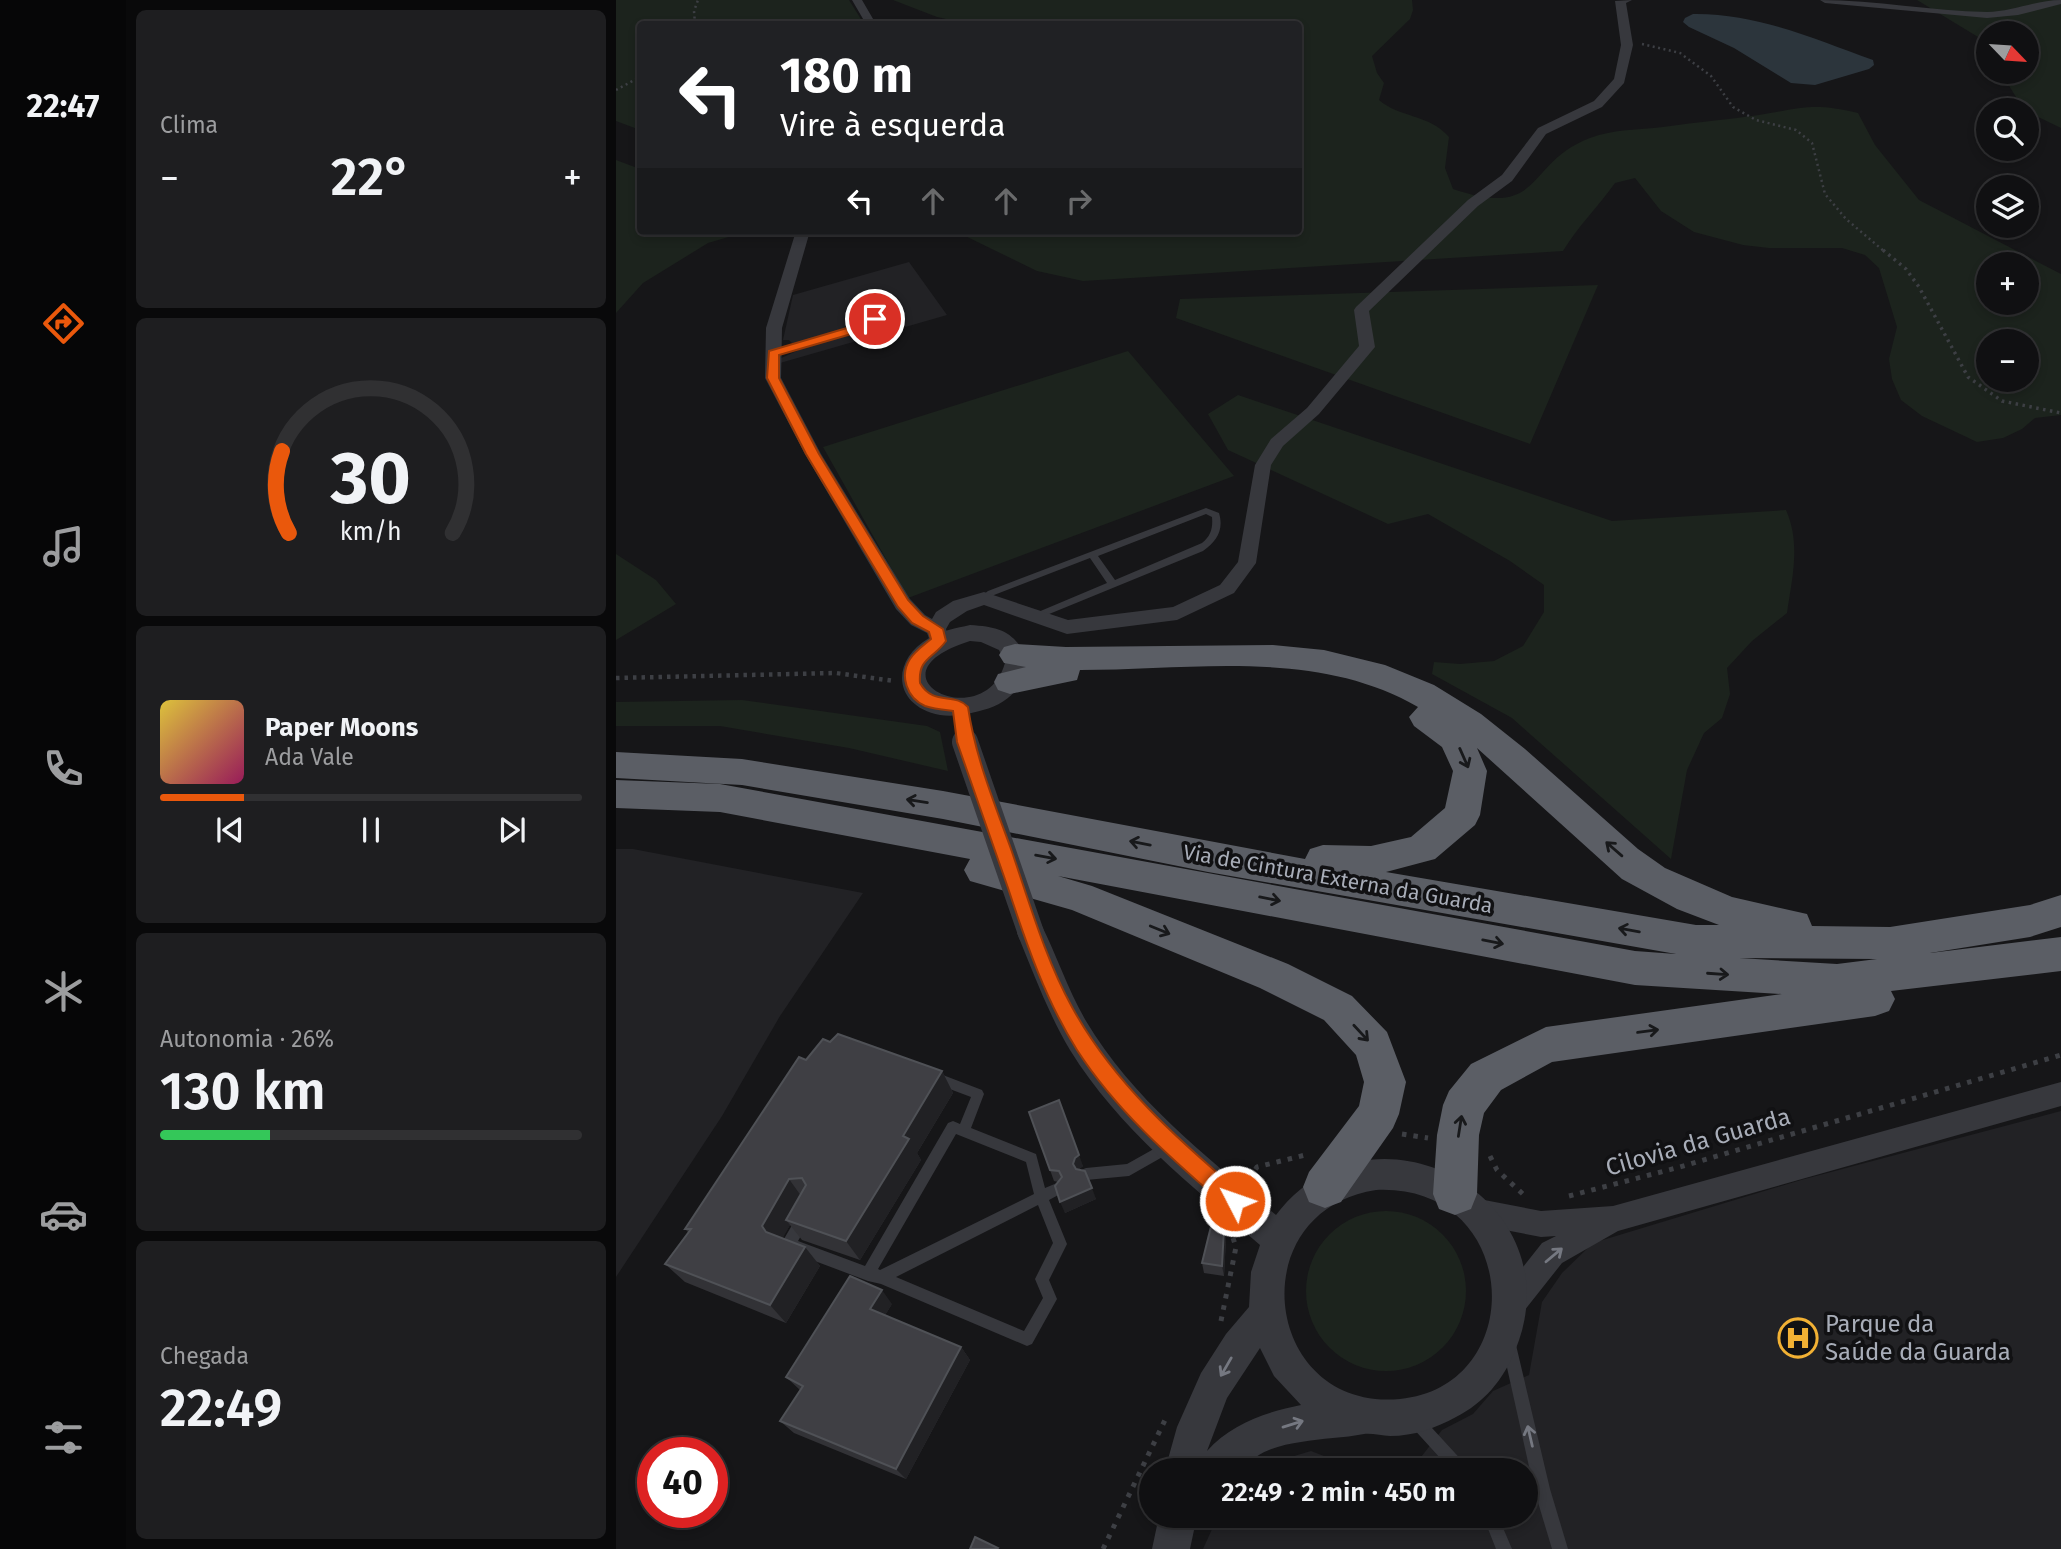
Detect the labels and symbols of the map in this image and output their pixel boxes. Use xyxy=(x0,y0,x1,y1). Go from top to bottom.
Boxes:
north arrow xyxy=(1976,21,2039,84)
pin xyxy=(845,289,905,349)
one-way arrow xyxy=(1458,747,1471,768)
one-way arrow xyxy=(906,794,928,807)
one-way arrow xyxy=(1129,836,1152,850)
street label: Via de Cintura Externa da Guarda xyxy=(1181,839,1495,919)
one-way arrow xyxy=(1605,841,1623,857)
one-way arrow xyxy=(1034,851,1057,865)
one-way arrow xyxy=(1258,893,1281,907)
one-way arrow xyxy=(1618,923,1641,936)
one-way arrow xyxy=(1149,925,1171,938)
one-way arrow xyxy=(1481,935,1504,949)
one-way arrow xyxy=(1707,967,1730,980)
one-way arrow xyxy=(1352,1024,1369,1041)
one-way arrow xyxy=(1636,1024,1659,1037)
street label: Cilovia da Guarda xyxy=(1602,1102,1794,1182)
one-way arrow xyxy=(1454,1115,1467,1138)
position arrow xyxy=(1198,1164,1272,1238)
one-way arrow xyxy=(1545,1247,1563,1263)
place label: Parque da Saúde da Guarda xyxy=(1825,1310,2011,1366)
hospital icon: Parque da Saúde da Guarda xyxy=(1777,1317,1819,1359)
one-way arrow xyxy=(1219,1356,1233,1376)
one-way arrow xyxy=(1282,1417,1304,1430)
one-way arrow xyxy=(1523,1425,1536,1448)
speed limit sign: 40 xyxy=(637,1437,728,1528)

